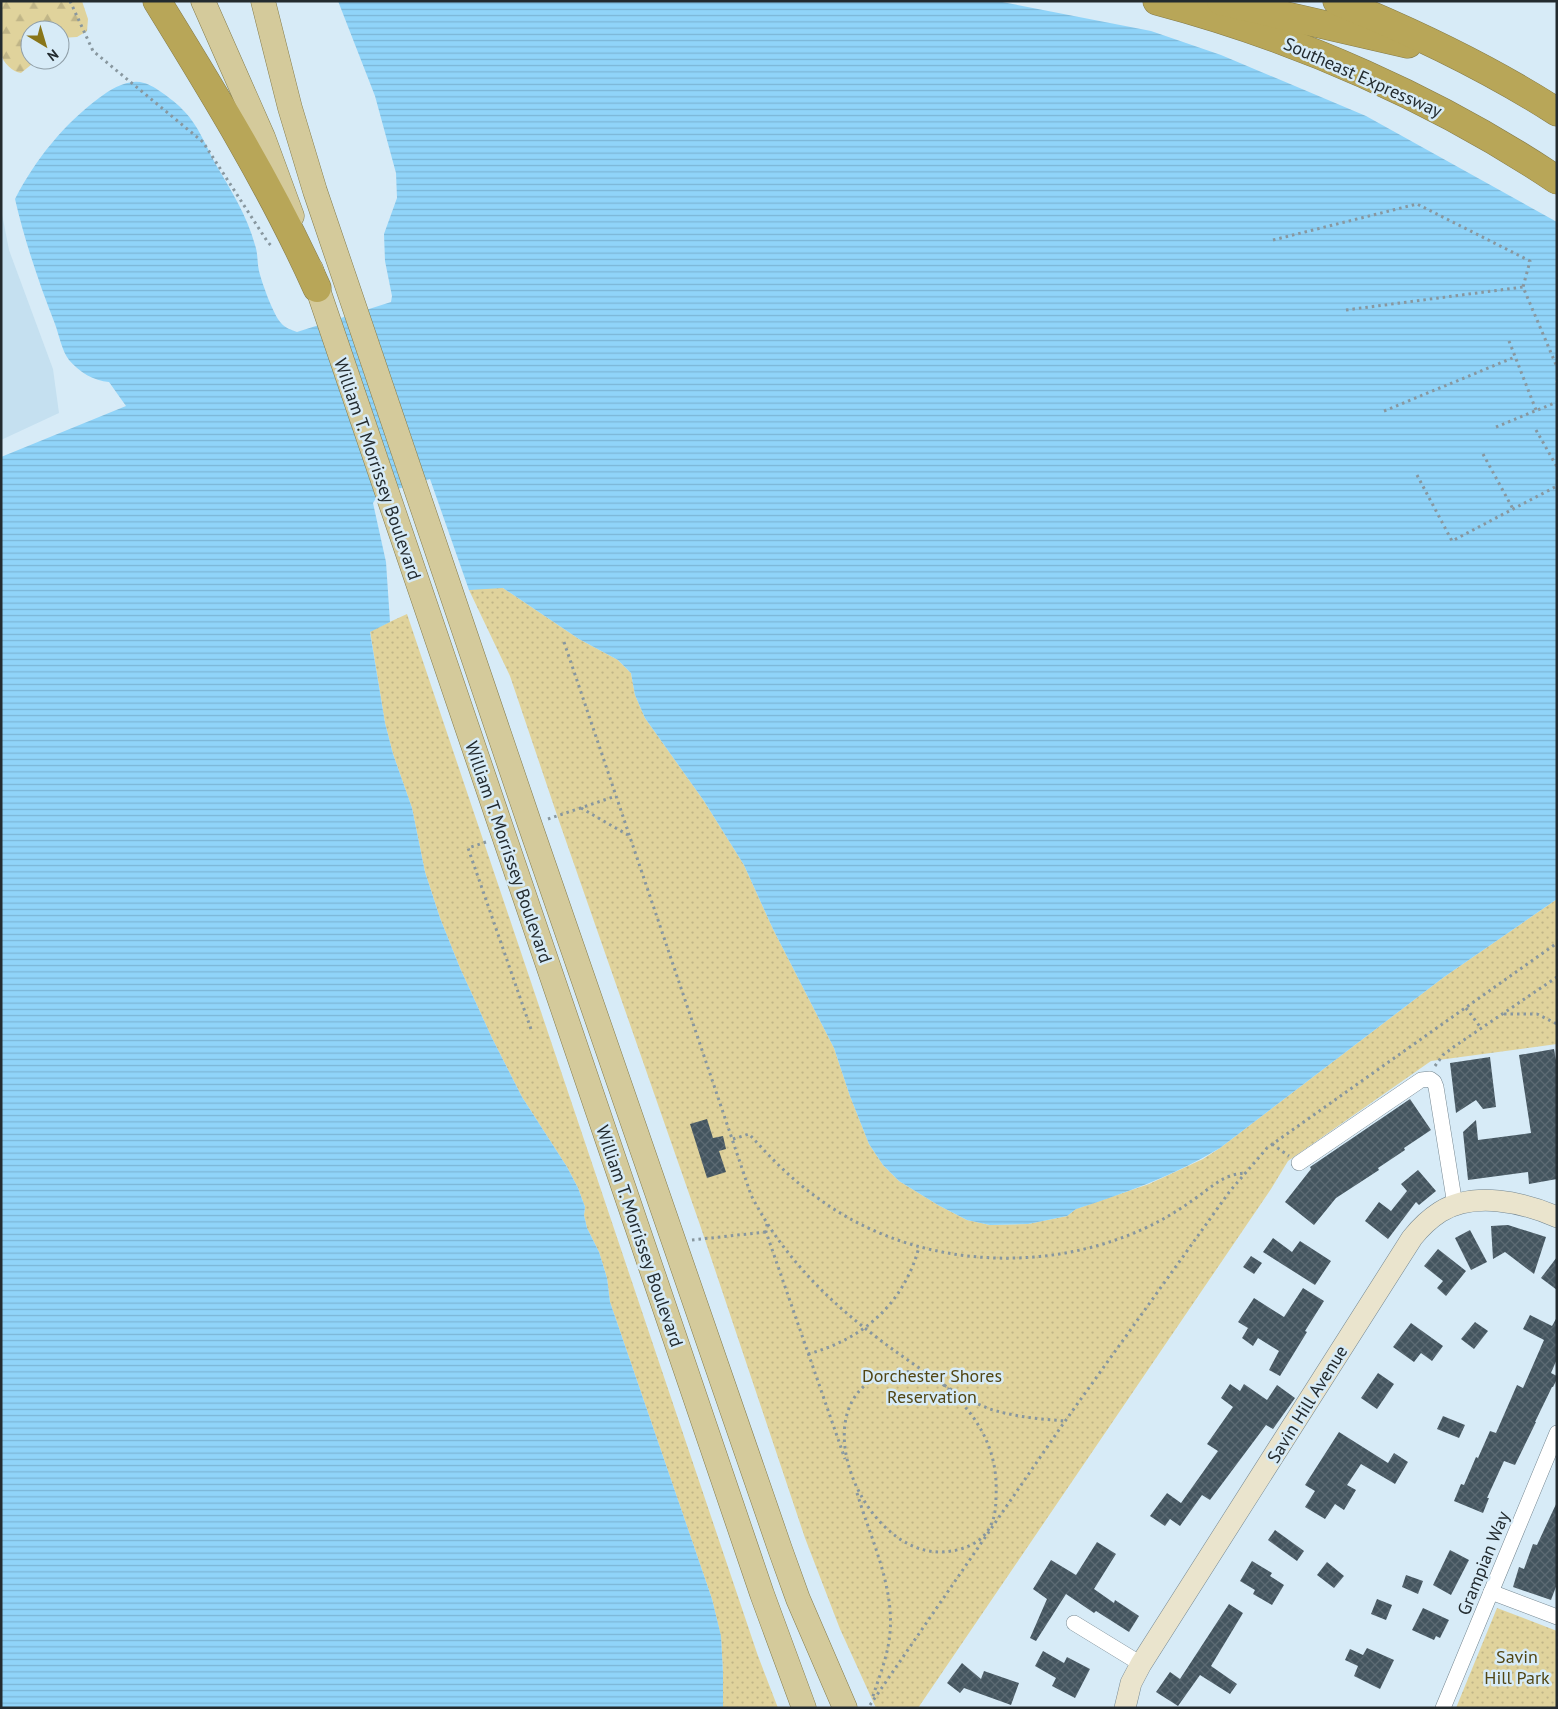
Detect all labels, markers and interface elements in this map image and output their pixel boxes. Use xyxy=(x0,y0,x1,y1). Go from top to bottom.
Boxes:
north arrow xyxy=(20,20,70,70)
street label: Southeast Expressway xyxy=(1280,32,1446,123)
text: N xyxy=(44,45,62,65)
street label: William T. Morrissey Boulevard xyxy=(329,355,427,583)
street label: William T. Morrissey Boulevard xyxy=(460,738,558,966)
street label: William T. Morrissey Boulevard xyxy=(591,1122,689,1350)
street label: Savin Hill Avenue xyxy=(1262,1341,1352,1467)
park label: Dorchester Shores Reservation xyxy=(862,1364,1002,1408)
street label: Grampian Way xyxy=(1452,1507,1514,1618)
park label: Savin Hill Park xyxy=(1484,1645,1550,1689)

